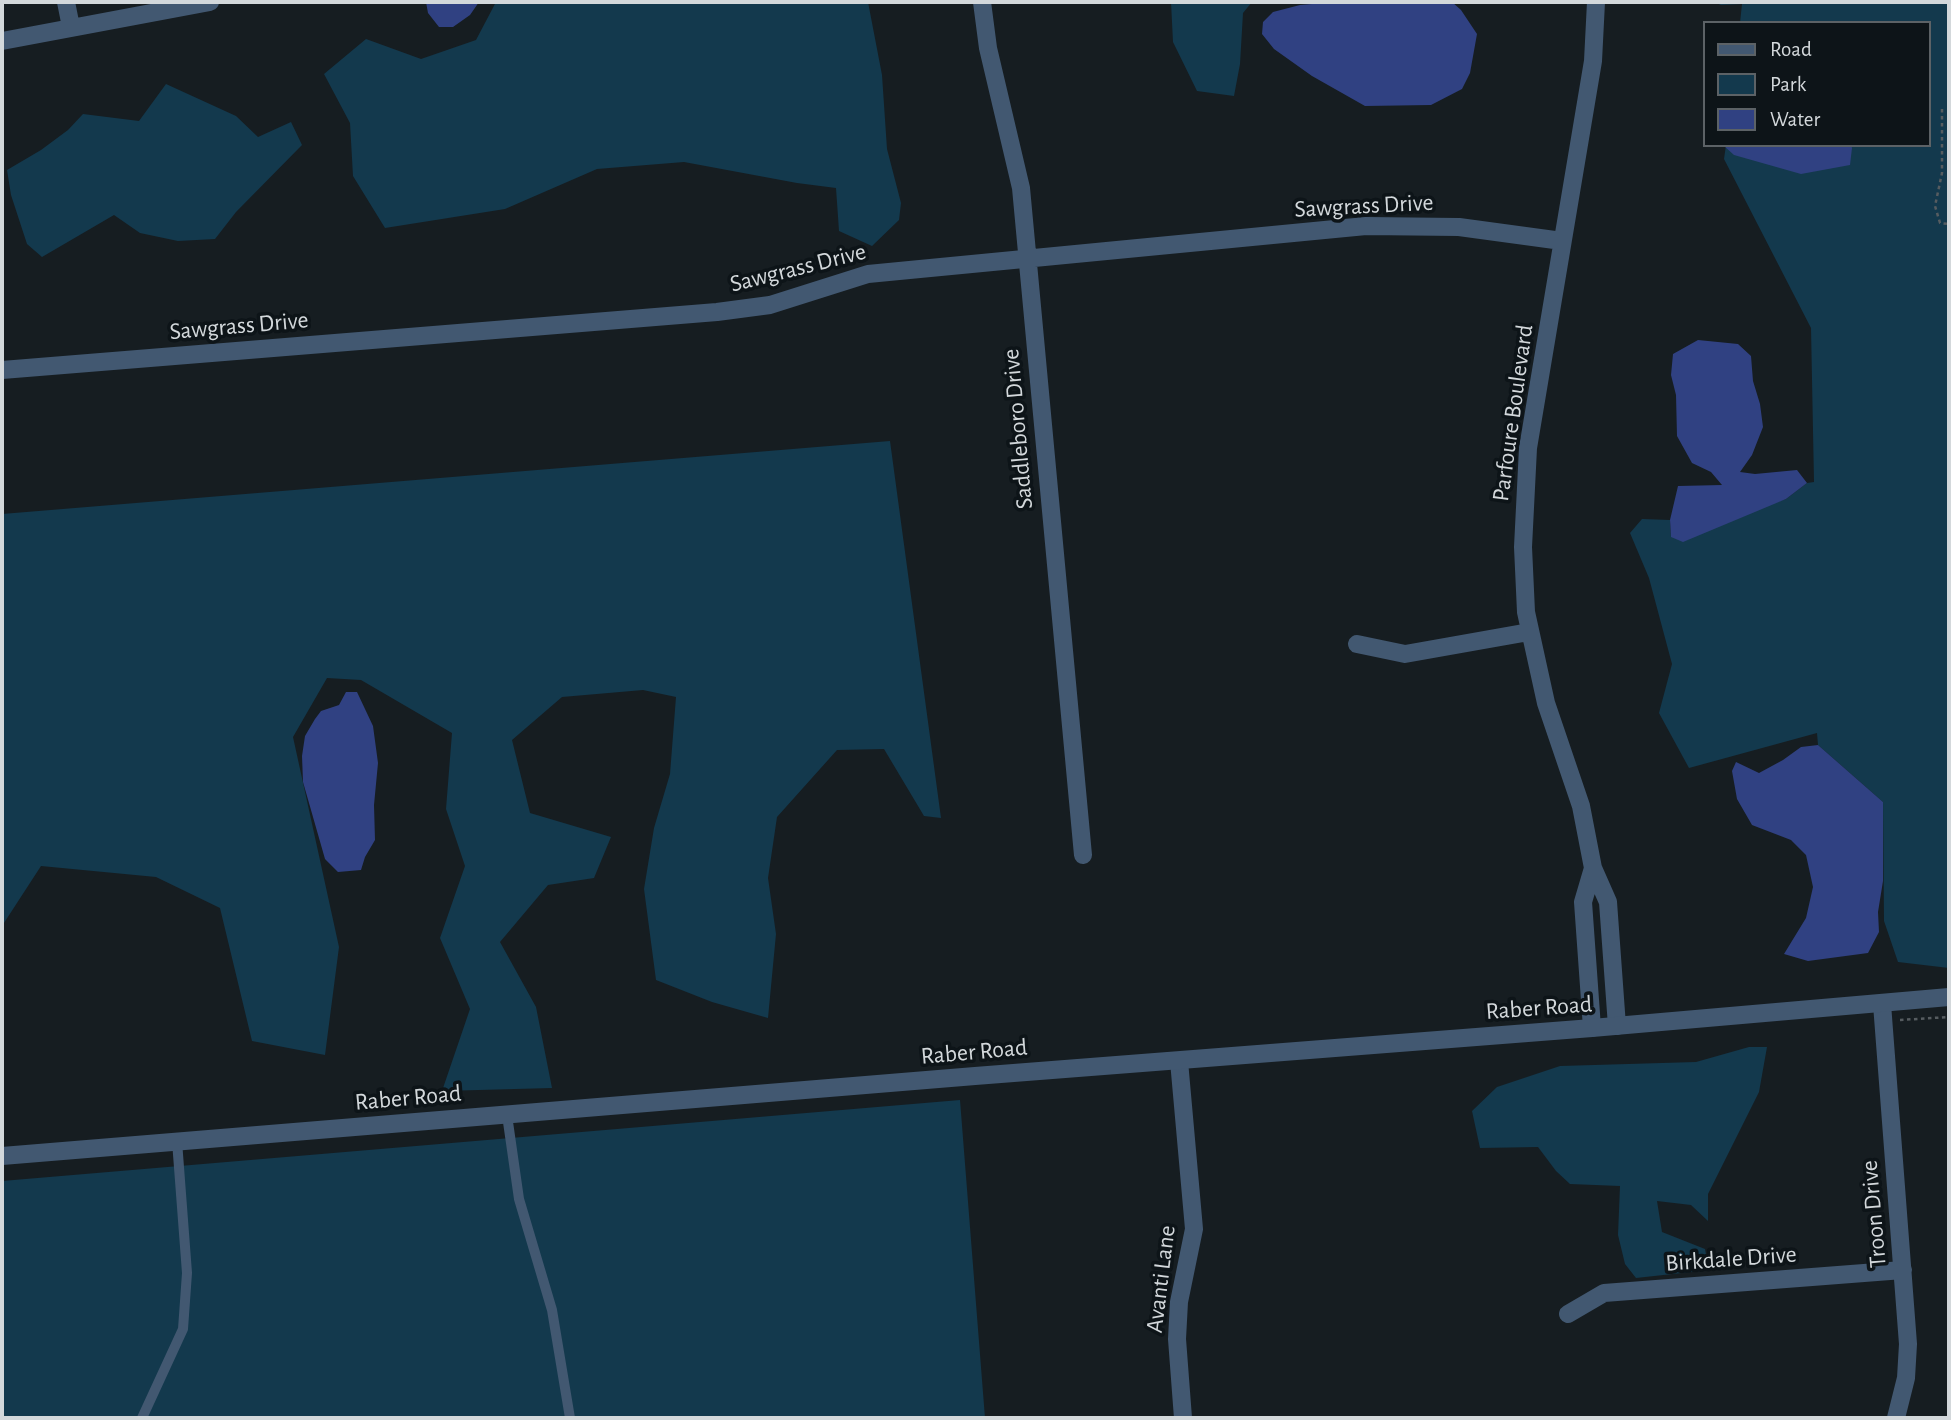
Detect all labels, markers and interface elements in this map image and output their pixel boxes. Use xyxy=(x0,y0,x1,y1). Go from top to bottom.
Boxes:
legend xyxy=(1702,21,1930,147)
text: Road xyxy=(1770,39,1812,60)
text: Park xyxy=(1770,74,1806,95)
text: Water xyxy=(1770,109,1820,130)
street label: Sawgrass Drive xyxy=(1294,188,1434,224)
street label: Sawgrass Drive xyxy=(727,237,869,299)
street label: Sawgrass Drive xyxy=(168,306,310,346)
street label: Parfoure Boulevard xyxy=(1486,323,1540,503)
street label: Saddleboro Drive xyxy=(997,348,1039,510)
street label: Raber Road xyxy=(1485,990,1593,1026)
street label: Raber Road xyxy=(920,1033,1028,1071)
street label: Raber Road xyxy=(354,1079,462,1117)
street label: Troon Drive xyxy=(1855,1159,1893,1269)
street label: Avanti Lane xyxy=(1140,1224,1182,1334)
street label: Birkdale Drive xyxy=(1664,1240,1798,1278)

